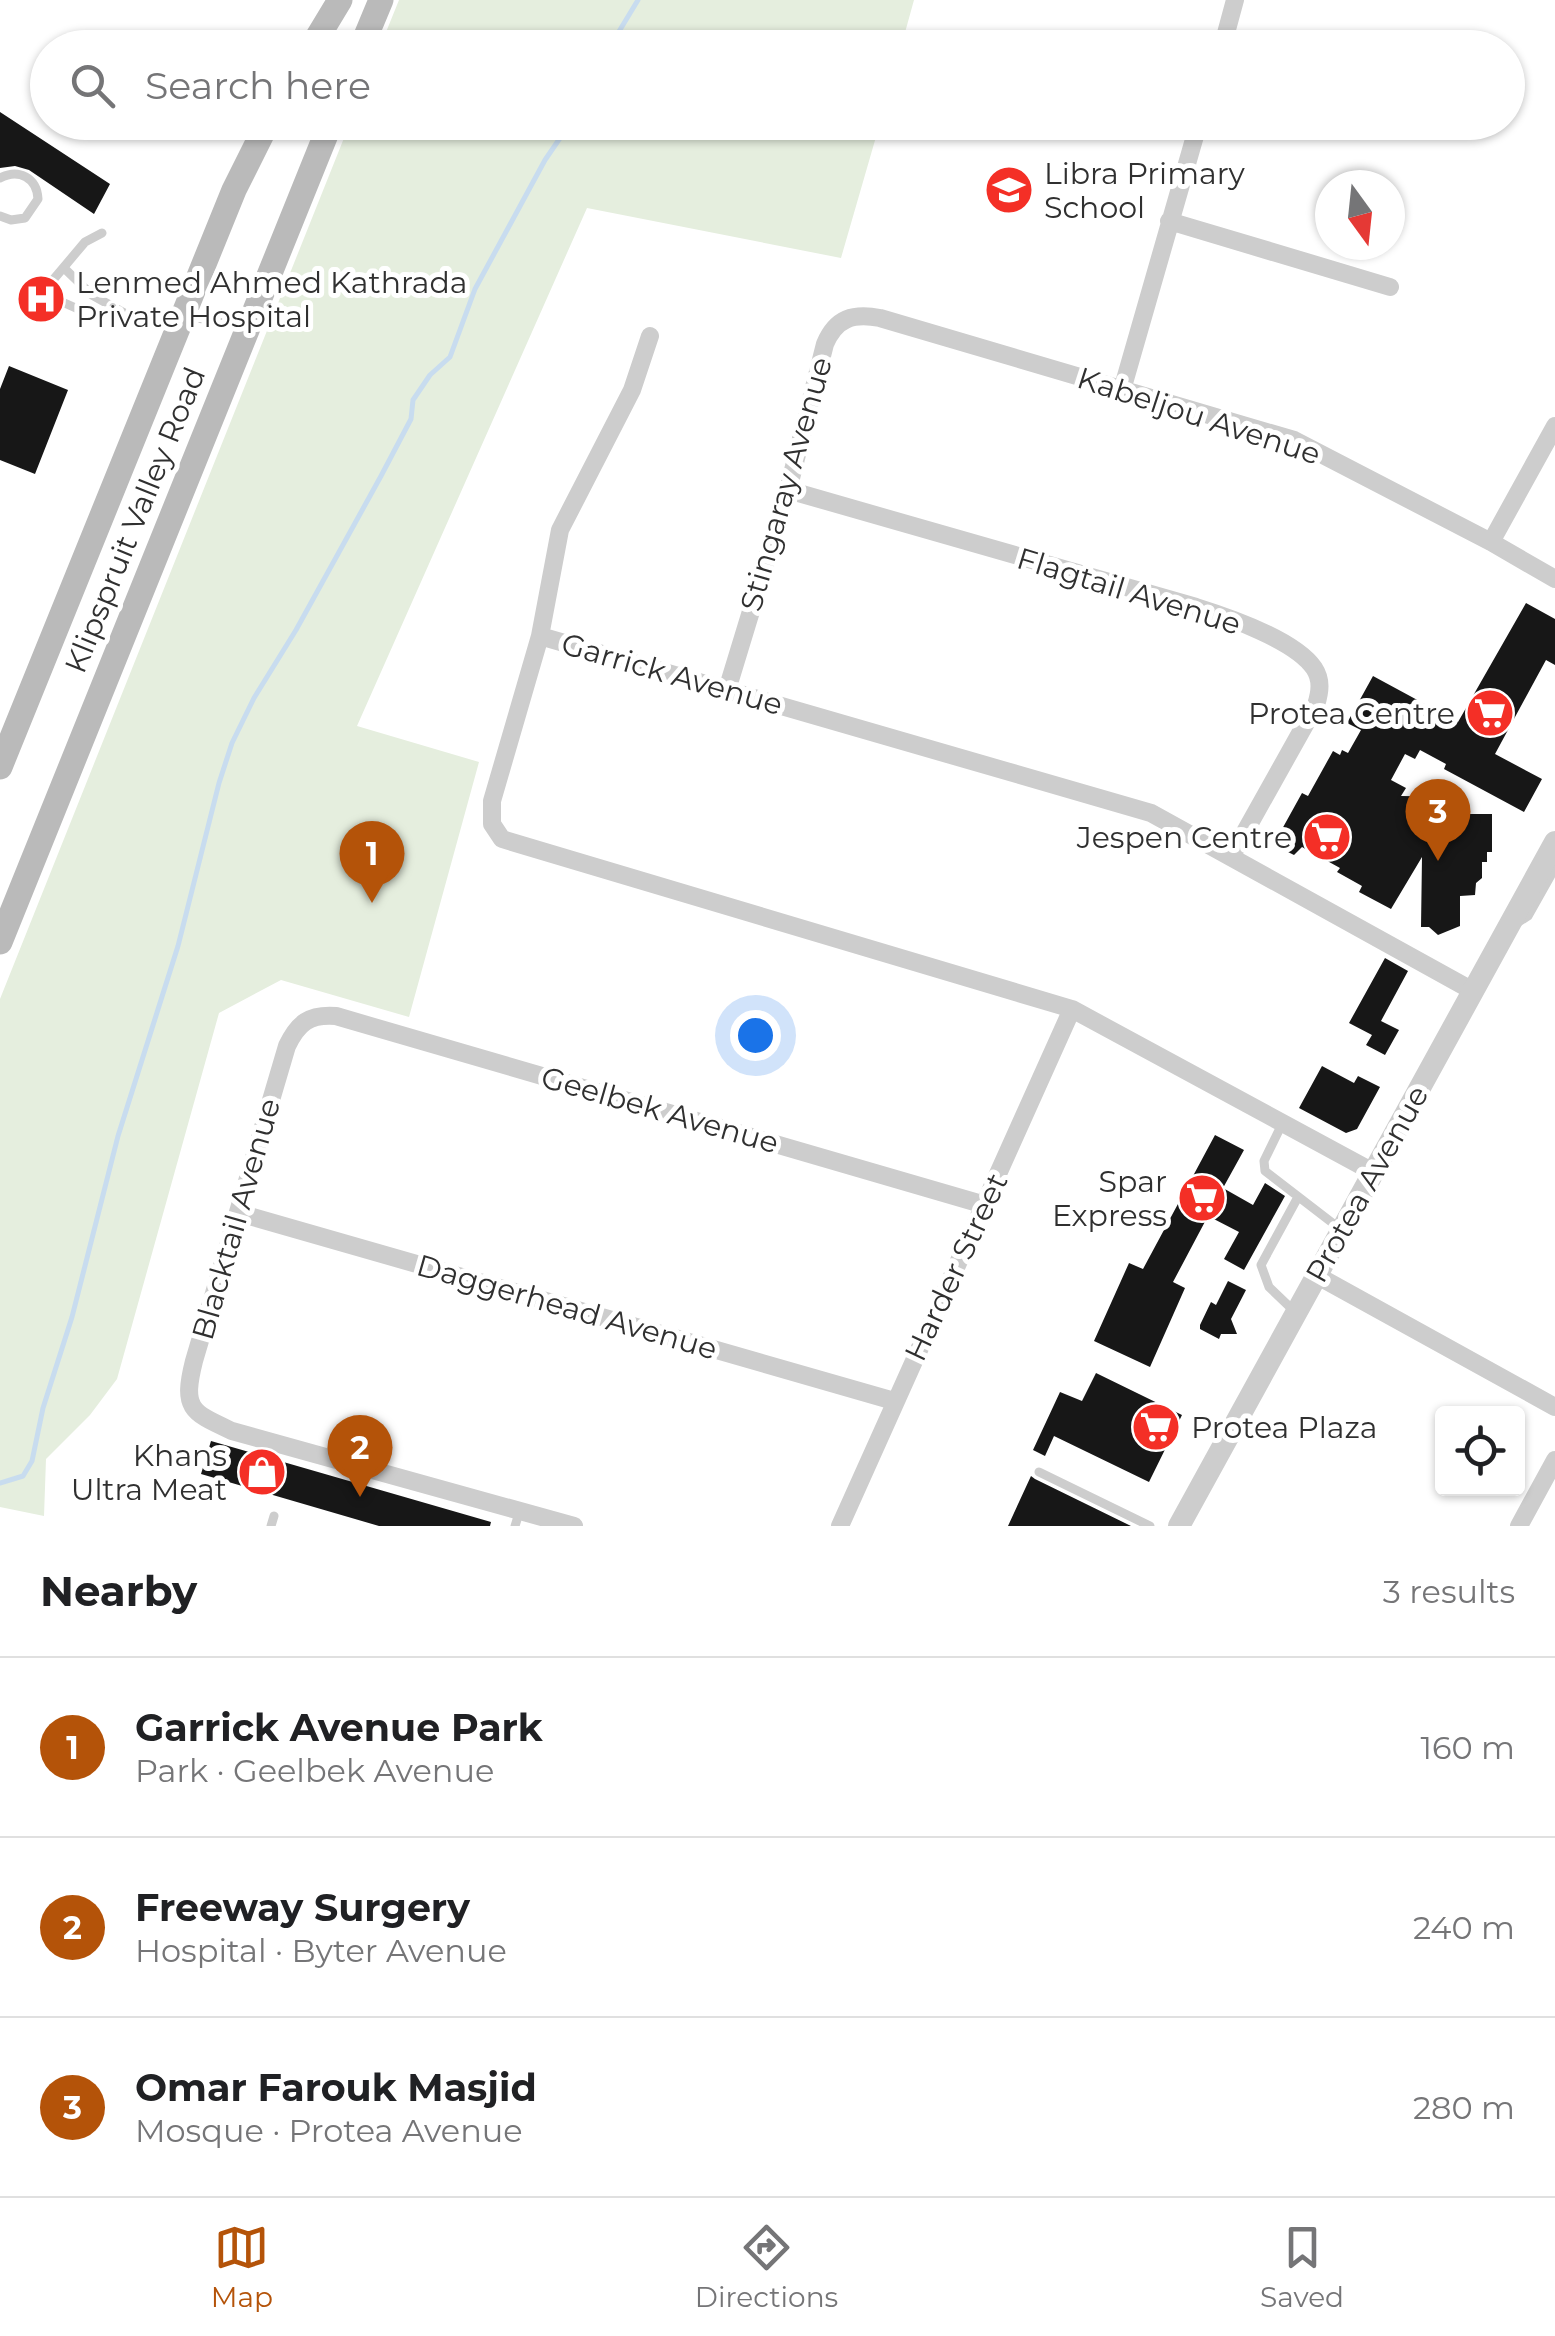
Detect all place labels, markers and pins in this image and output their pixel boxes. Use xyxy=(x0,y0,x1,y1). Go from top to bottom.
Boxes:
place label: Libra Primary School xyxy=(1044,155,1246,226)
school or university icon: Libra Primary School xyxy=(983,164,1035,216)
place label: Lenmed Ahmed Kathrada Private Hospital xyxy=(76,264,468,335)
hospital icon: Lenmed Ahmed Kathrada Private Hospital xyxy=(15,273,67,325)
supermarket icon: Protea Centre xyxy=(1464,687,1516,739)
place label: Protea Centre xyxy=(1248,695,1455,732)
pin: 3 xyxy=(1406,778,1470,861)
supermarket icon: Jespen Centre xyxy=(1301,811,1353,863)
place label: Jespen Centre xyxy=(1076,819,1292,856)
pin: 1 xyxy=(340,820,404,903)
place label: Spar Express xyxy=(1052,1163,1167,1234)
supermarket icon: Spar Express xyxy=(1176,1172,1228,1224)
supermarket icon: Protea Plaza xyxy=(1130,1401,1182,1453)
place label: Protea Plaza xyxy=(1191,1409,1378,1446)
pin: 2 xyxy=(328,1414,392,1497)
place label: Khans Ultra Meat xyxy=(71,1437,227,1508)
shop icon: Khans Ultra Meat xyxy=(236,1446,288,1498)

